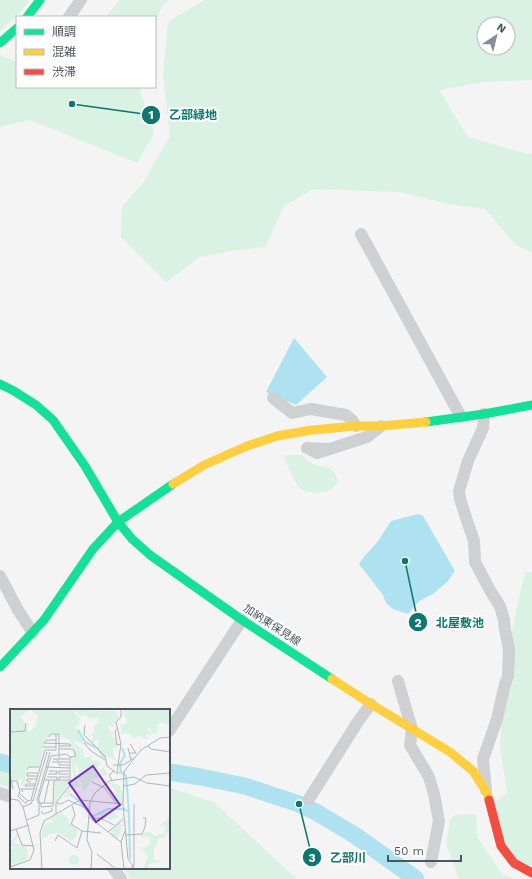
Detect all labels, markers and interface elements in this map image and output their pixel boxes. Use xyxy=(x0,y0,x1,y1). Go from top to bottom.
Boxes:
legend xyxy=(16,16,156,88)
north arrow xyxy=(476,16,516,56)
text: N xyxy=(494,21,509,36)
text: 順調 xyxy=(52,25,76,39)
text: 混雑 xyxy=(52,45,76,59)
text: 渋滞 xyxy=(52,65,76,79)
callout: 乙部緑地 xyxy=(141,103,225,127)
text: 1 xyxy=(148,108,154,122)
text: 乙部緑地 xyxy=(169,108,217,122)
street label: 加納東保見線 xyxy=(241,602,303,648)
callout: 北屋敷池 xyxy=(408,610,492,634)
text: 2 xyxy=(414,616,422,630)
text: 北屋敷池 xyxy=(436,616,484,630)
inset map xyxy=(10,709,170,869)
scale bar xyxy=(388,837,461,863)
text: 50 m xyxy=(394,844,424,858)
callout: 乙部川 xyxy=(302,845,374,869)
text: 3 xyxy=(308,851,316,865)
text: 乙部川 xyxy=(330,851,366,865)

